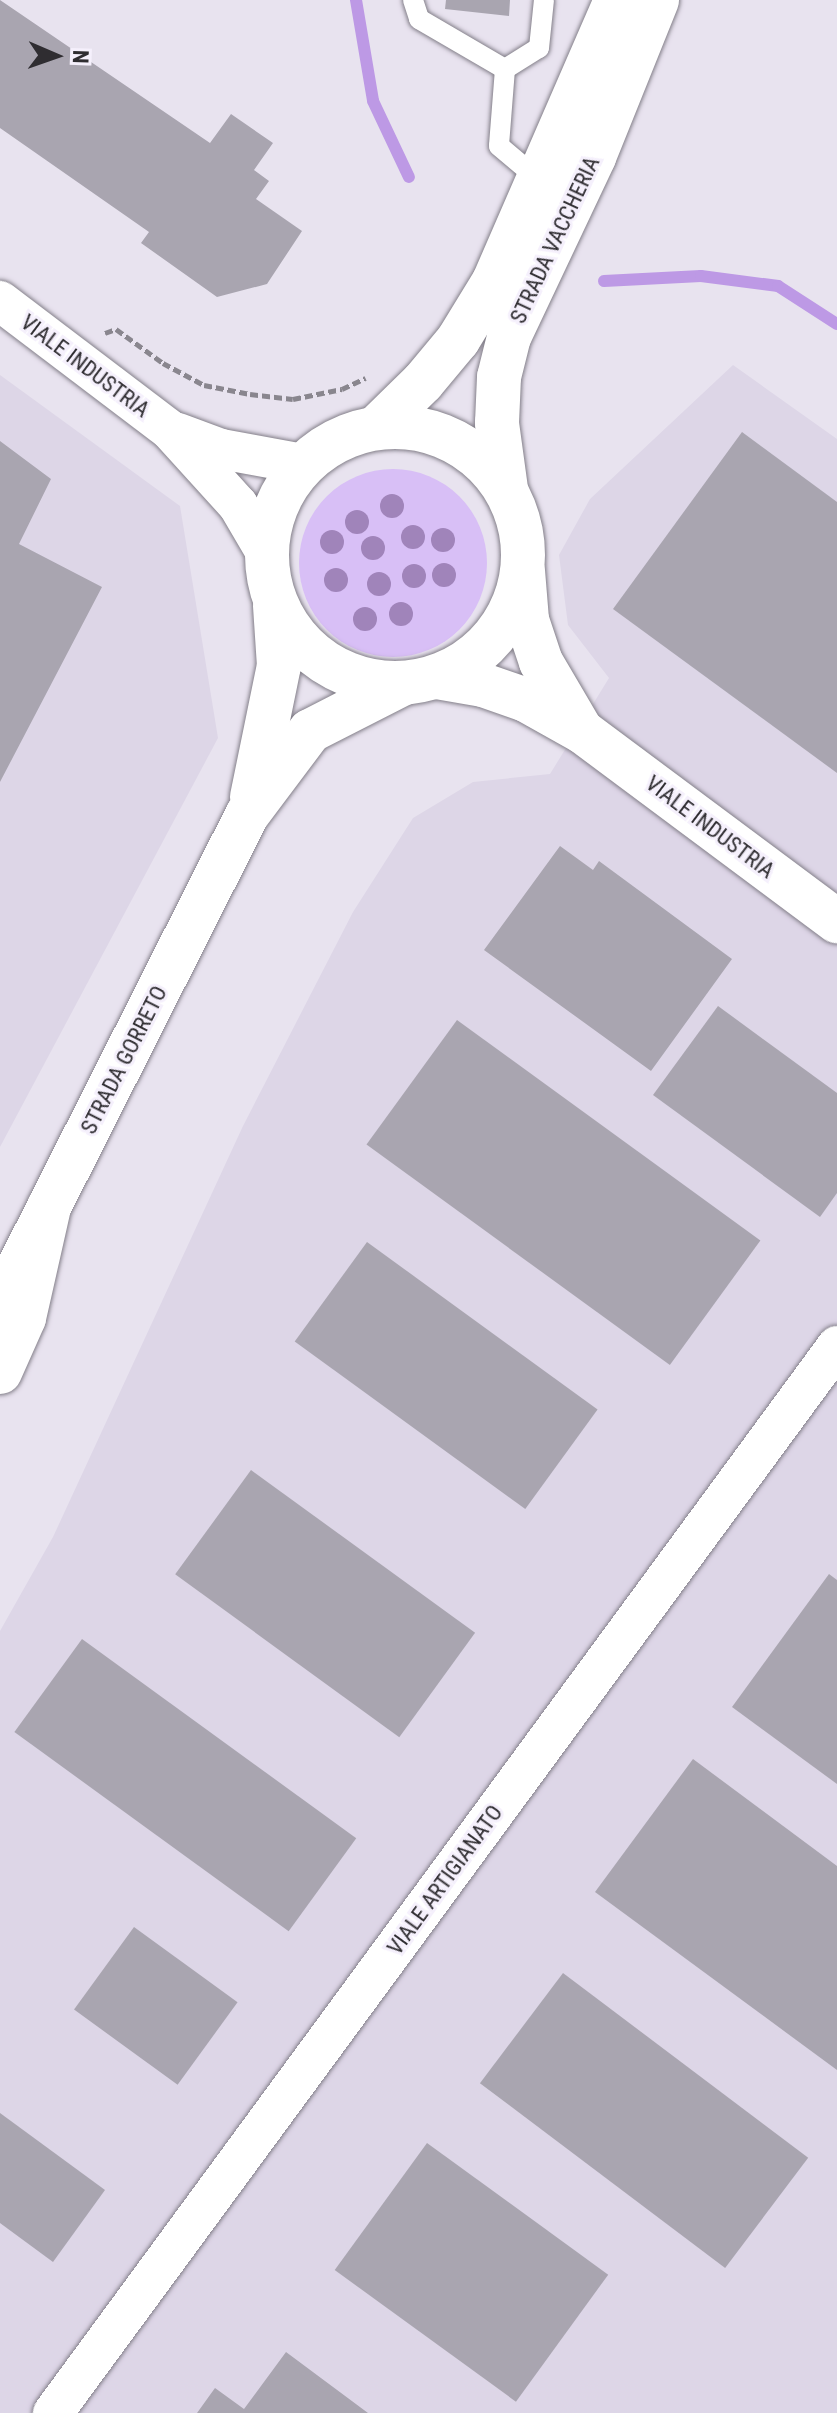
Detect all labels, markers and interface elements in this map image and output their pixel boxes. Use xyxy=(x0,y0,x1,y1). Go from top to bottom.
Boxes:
north arrow xyxy=(16,16,96,96)
text: N xyxy=(68,50,93,64)
street label: STRADA VACCHERIA xyxy=(505,152,605,328)
street label: VIALE INDUSTRIA xyxy=(16,309,154,423)
street label: VIALE INDUSTRIA xyxy=(641,770,779,884)
street label: STRADA GORRETO xyxy=(75,982,173,1138)
street label: VIALE ARTIGIANATO xyxy=(382,1800,508,1960)

